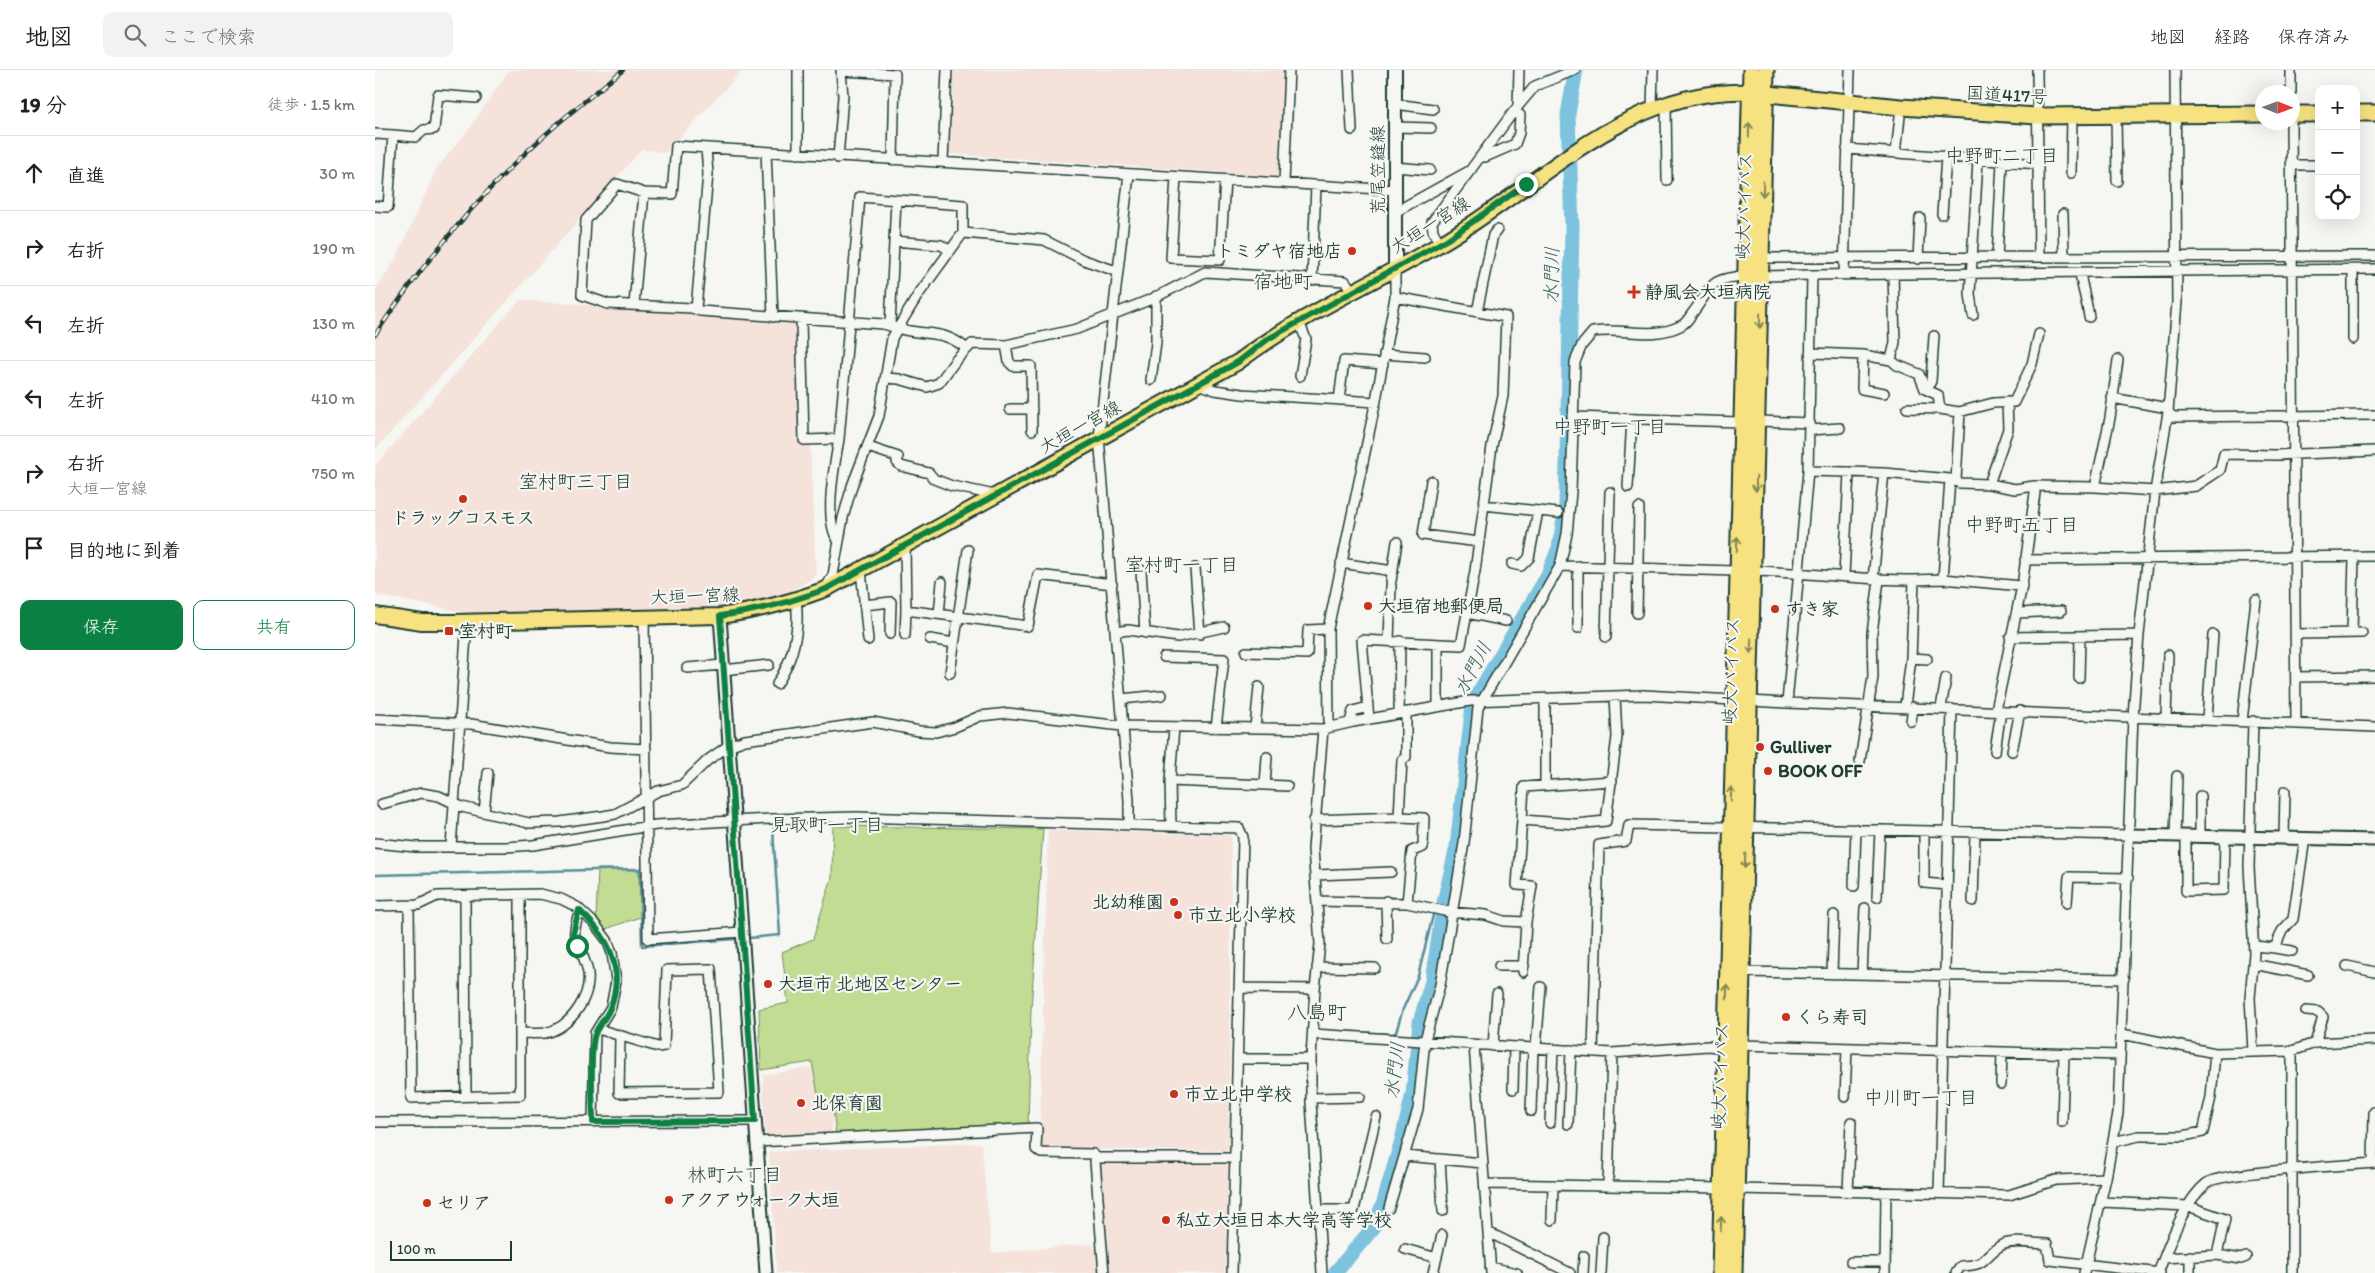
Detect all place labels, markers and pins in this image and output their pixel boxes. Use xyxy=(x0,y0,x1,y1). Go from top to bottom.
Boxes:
place label: トミダヤ宿地店 xyxy=(1216,240,1342,262)
marker: トミダヤ宿地店 xyxy=(1346,245,1358,257)
place label: 静風会大垣病院 xyxy=(1645,281,1771,303)
marker: 静風会大垣病院 xyxy=(1627,285,1641,299)
marker: ドラッグコスモス xyxy=(457,493,469,505)
place label: ドラッグコスモス xyxy=(391,507,535,529)
place label: 大垣宿地郵便局 xyxy=(1378,595,1504,617)
place label: すき家 xyxy=(1785,598,1839,620)
marker: 大垣宿地郵便局 xyxy=(1362,600,1374,612)
marker: すき家 xyxy=(1769,603,1781,615)
place label: 室村町 xyxy=(459,620,513,642)
marker: 室村町 xyxy=(443,625,455,637)
place label: Gulliver xyxy=(1770,736,1832,758)
marker: Gulliver xyxy=(1754,741,1766,753)
place label: BOOK OFF xyxy=(1778,760,1863,782)
marker: BOOK OFF xyxy=(1762,765,1774,777)
place label: 北幼稚園 xyxy=(1092,891,1164,913)
marker: 北幼稚園 xyxy=(1168,896,1180,908)
place label: 市立北小学校 xyxy=(1188,904,1296,926)
marker: 市立北小学校 xyxy=(1172,909,1184,921)
place label: 大垣市 北地区センター xyxy=(778,973,962,995)
marker: 大垣市 北地区センター xyxy=(762,978,774,990)
place label: くら寿司 xyxy=(1796,1006,1868,1028)
marker: くら寿司 xyxy=(1780,1011,1792,1023)
place label: 市立北中学校 xyxy=(1184,1083,1292,1105)
marker: 市立北中学校 xyxy=(1168,1088,1180,1100)
place label: 北保育園 xyxy=(811,1092,883,1114)
marker: 北保育園 xyxy=(795,1097,807,1109)
place label: アクアウォーク大垣 xyxy=(679,1189,839,1211)
place label: セリア xyxy=(437,1192,491,1214)
marker: アクアウォーク大垣 xyxy=(663,1194,675,1206)
marker: セリア xyxy=(421,1197,433,1209)
place label: 私立大垣日本大学高等学校 xyxy=(1176,1209,1392,1231)
marker: 私立大垣日本大学高等学校 xyxy=(1160,1214,1172,1226)

